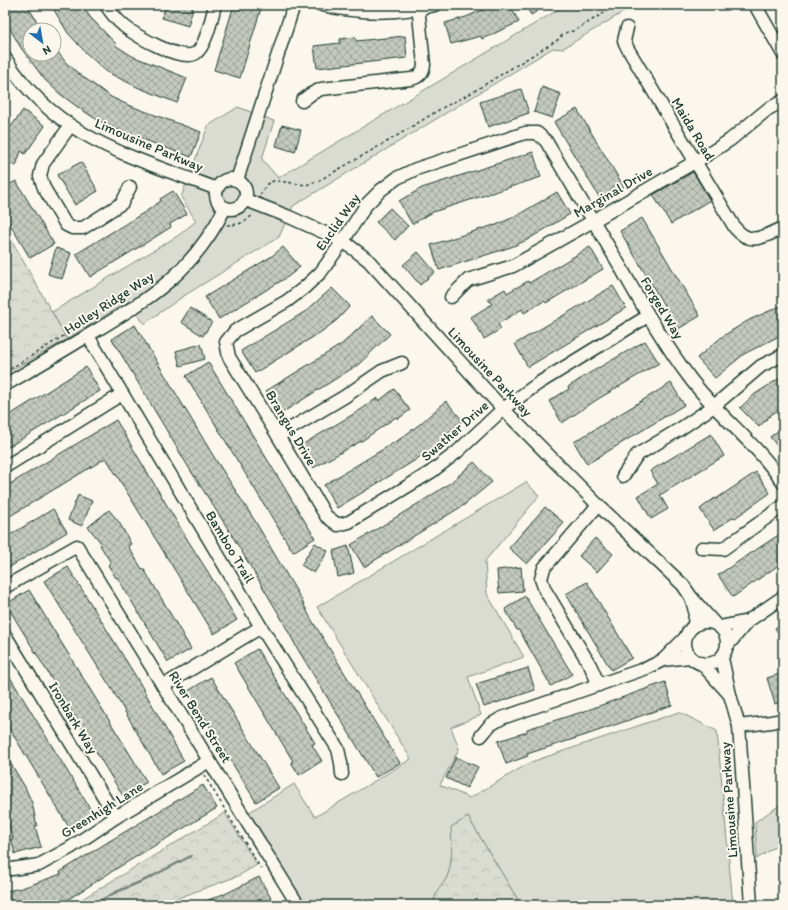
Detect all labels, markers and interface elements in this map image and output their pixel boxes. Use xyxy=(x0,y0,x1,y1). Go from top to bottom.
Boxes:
north arrow xyxy=(22,22,62,62)
text: N xyxy=(40,43,53,58)
street label: Maida Road xyxy=(668,95,719,164)
street label: Limousine Parkway xyxy=(92,114,206,176)
street label: Marginal Drive xyxy=(571,162,656,221)
street label: Euclid Way xyxy=(312,190,364,254)
street label: Holley Ridge Way xyxy=(61,268,157,338)
street label: Forged Way xyxy=(637,274,687,343)
street label: Limousine Parkway xyxy=(444,324,536,421)
street label: Brangus Drive xyxy=(262,387,320,469)
street label: Swather Drive xyxy=(418,397,492,465)
street label: Bamboo Trail xyxy=(202,508,258,586)
street label: River Bend Street xyxy=(165,668,235,766)
street label: Ironbark Way xyxy=(45,679,101,758)
street label: Limousine Parkway xyxy=(716,741,742,859)
street label: Greenhigh Lane xyxy=(58,778,146,842)

